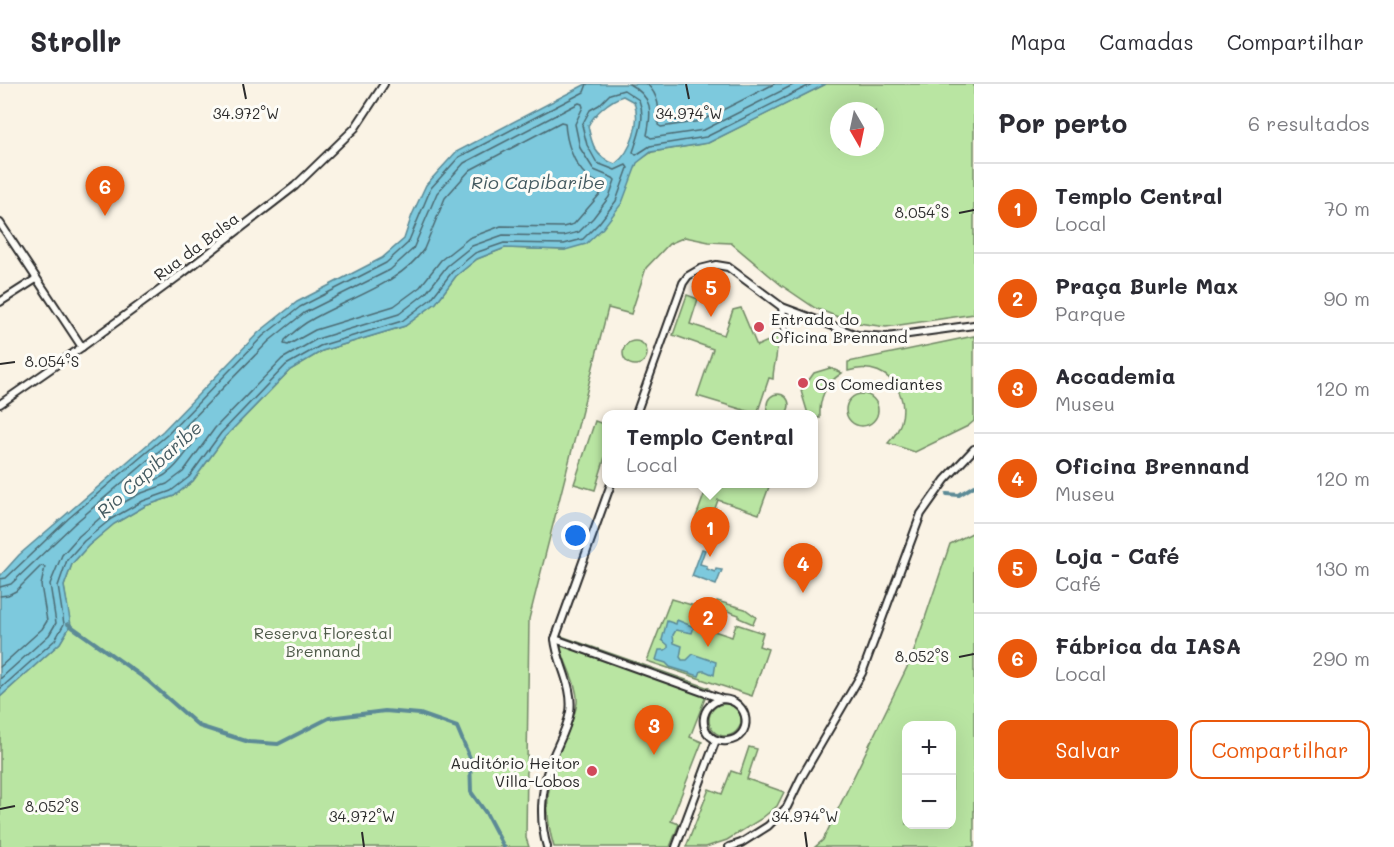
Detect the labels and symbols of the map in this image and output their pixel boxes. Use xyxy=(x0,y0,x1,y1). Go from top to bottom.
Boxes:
north arrow xyxy=(830,102,884,156)
text: 34.972°W xyxy=(213,103,279,123)
text: 34.974°W xyxy=(656,103,723,123)
pin: 6 xyxy=(86,166,124,216)
water label: Rio Capibaribe xyxy=(471,170,605,194)
text: 8.054°S xyxy=(895,202,949,222)
street label: Rua da Balsa xyxy=(149,207,243,285)
pin: 5 xyxy=(692,268,730,317)
place label: Entrada do Oficina Brennand xyxy=(771,308,908,347)
marker: Entrada do Oficina Brennand xyxy=(752,320,766,334)
text: 8.054°S xyxy=(25,351,79,371)
place label: Os Comediantes xyxy=(815,373,943,394)
marker: Os Comediantes xyxy=(796,376,810,390)
water label: Rio Capibaribe xyxy=(91,415,207,523)
pin: 1 xyxy=(690,508,730,557)
your location xyxy=(561,521,590,550)
pin: 4 xyxy=(784,544,822,593)
pin: 2 xyxy=(688,598,728,647)
park label: Reserva Florestal Brennand xyxy=(254,622,392,661)
text: 8.052°S xyxy=(895,646,949,666)
pin: 3 xyxy=(634,706,674,755)
place label: Auditório Heitor Villa-Lobos xyxy=(450,752,580,791)
marker: Auditório Heitor Villa-Lobos xyxy=(585,764,599,778)
text: 8.052°S xyxy=(25,796,79,816)
text: 34.972°W xyxy=(329,806,395,826)
text: 34.974°W xyxy=(772,806,839,826)

